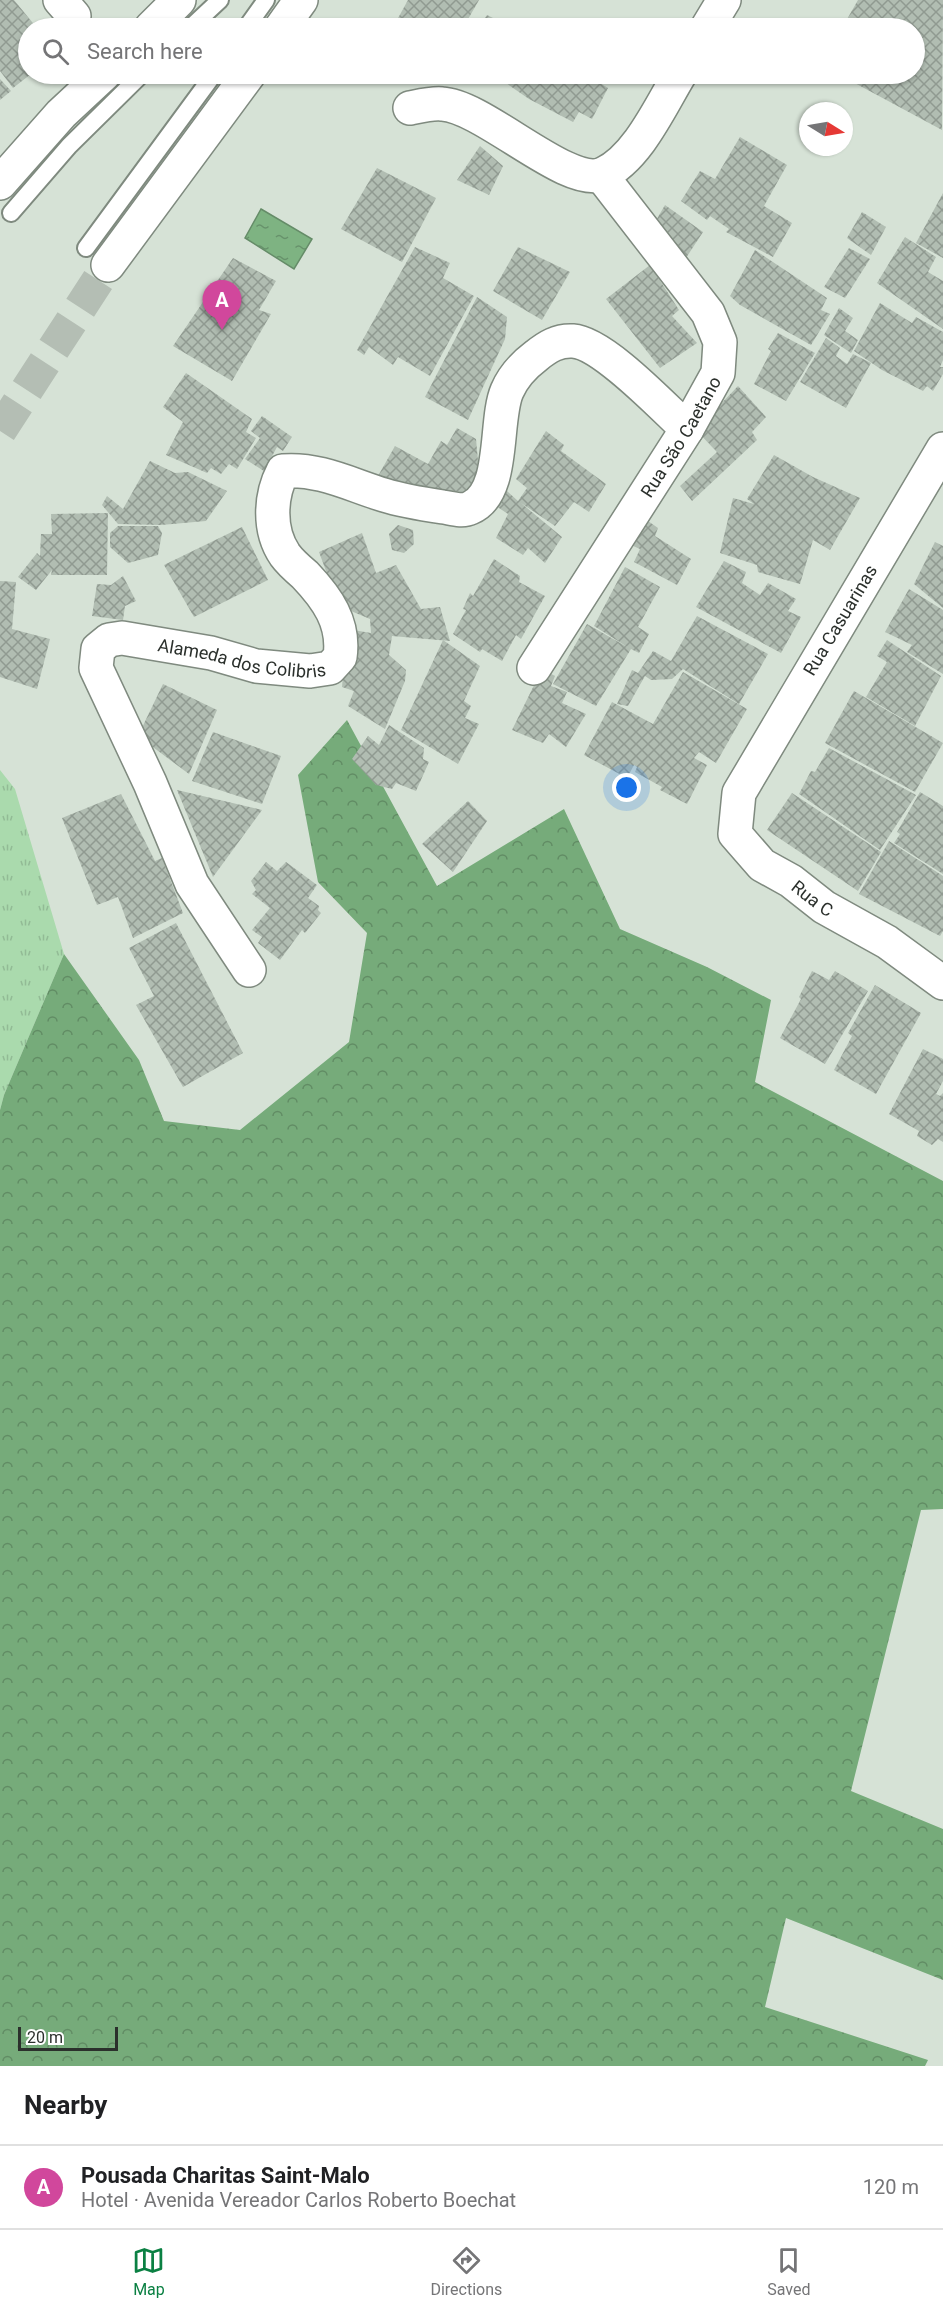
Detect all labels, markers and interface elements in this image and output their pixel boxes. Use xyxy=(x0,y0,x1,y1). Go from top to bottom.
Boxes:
search box xyxy=(18,18,925,84)
icon: search xyxy=(39,35,72,68)
text: Search here xyxy=(87,39,203,64)
north arrow xyxy=(799,102,853,156)
pin: A xyxy=(202,280,242,330)
street label: Rua São Caetano xyxy=(636,372,725,501)
street label: Rua Casuarinas xyxy=(799,561,881,679)
street label: Alameda dos Colibris xyxy=(156,634,327,682)
your location xyxy=(612,773,641,802)
street label: Rua C xyxy=(788,875,837,921)
scale bar xyxy=(18,2024,118,2052)
text: 20 m xyxy=(27,2028,63,2047)
text: Nearby xyxy=(24,2090,107,2120)
text: Pousada Charitas Saint-Malo xyxy=(81,2163,370,2188)
text: A xyxy=(37,2175,50,2199)
text: 120 m xyxy=(863,2175,919,2199)
text: Hotel · Avenida Vereador Carlos Roberto Boechat xyxy=(81,2188,516,2212)
tab: Map xyxy=(132,2244,165,2299)
tab: Directions xyxy=(430,2244,502,2299)
tab: Saved xyxy=(767,2244,811,2299)

